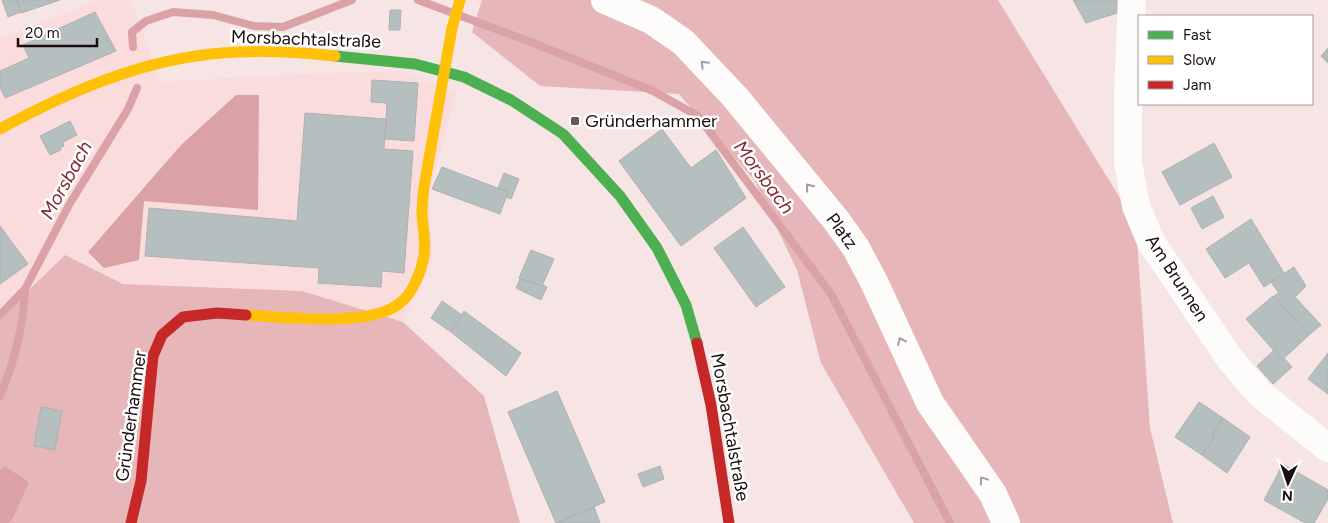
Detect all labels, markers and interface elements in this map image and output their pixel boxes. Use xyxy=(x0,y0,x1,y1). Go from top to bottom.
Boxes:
scale bar xyxy=(18,15,96,47)
legend xyxy=(1138,15,1313,105)
text: 20 m xyxy=(25,24,59,42)
street label: Morsbachtalstraße xyxy=(231,25,382,53)
text: Fast xyxy=(1183,26,1212,44)
text: Slow xyxy=(1183,51,1216,69)
one-way arrow xyxy=(701,60,710,69)
text: Jam xyxy=(1183,76,1211,94)
place label: Gründerhammer xyxy=(585,110,717,132)
marker: Gründerhammer xyxy=(569,115,581,127)
water label: Morsbach xyxy=(729,136,799,218)
water label: Morsbach xyxy=(35,137,97,223)
one-way arrow xyxy=(807,184,815,193)
street label: Platz xyxy=(822,209,863,253)
street label: Am Brunnen xyxy=(1141,230,1213,326)
one-way arrow xyxy=(897,337,908,346)
street label: Gründerhammer xyxy=(111,349,151,483)
street label: Morsbachtalstraße xyxy=(706,351,754,503)
north arrow xyxy=(1263,458,1313,508)
one-way arrow xyxy=(980,477,989,486)
text: N xyxy=(1281,487,1293,504)

